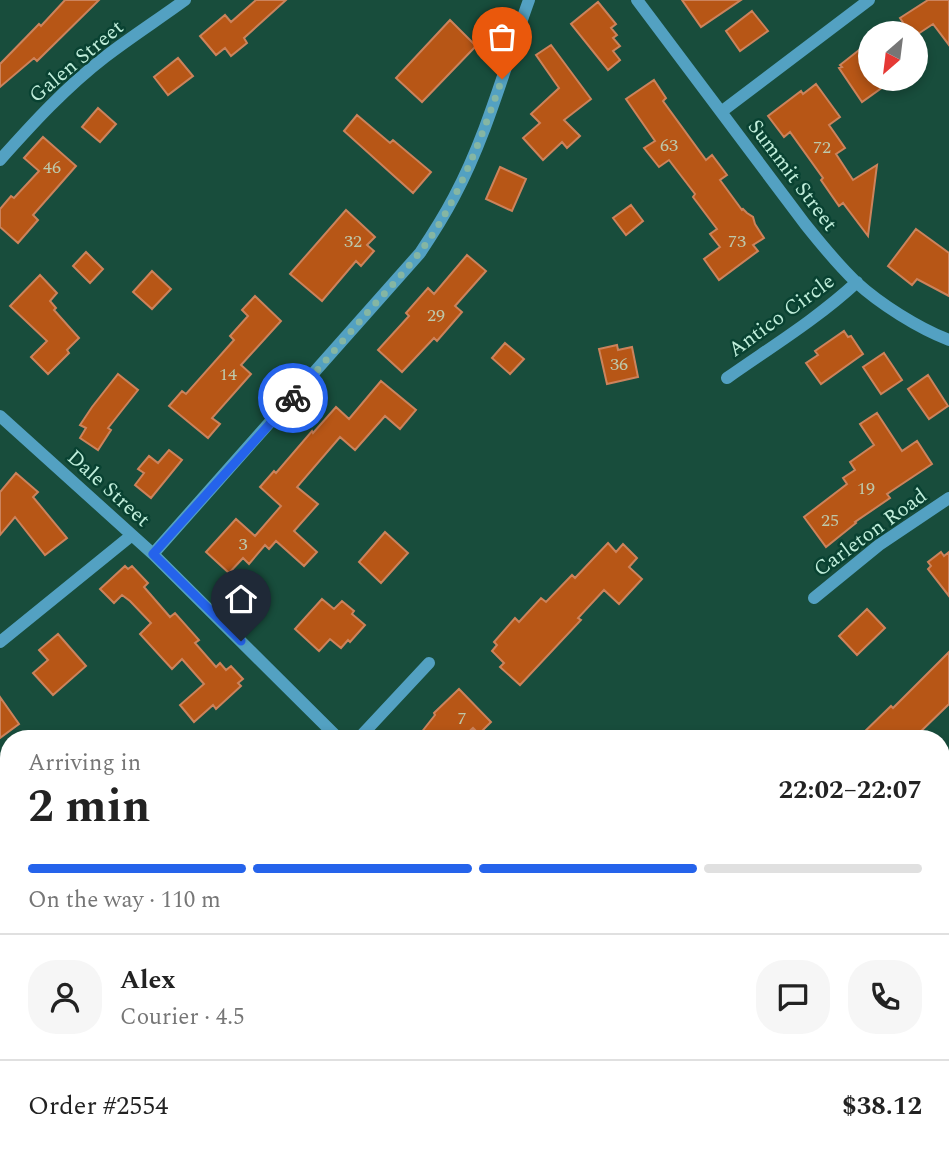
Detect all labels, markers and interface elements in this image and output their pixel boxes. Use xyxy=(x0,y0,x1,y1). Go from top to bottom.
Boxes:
pin xyxy=(472,7,532,79)
street label: Galen Street xyxy=(22,12,131,111)
icon: bag xyxy=(483,18,521,56)
north arrow xyxy=(858,21,928,91)
map controls xyxy=(858,21,928,91)
street label: Summit Street xyxy=(739,113,845,238)
house number: 63 xyxy=(660,132,678,159)
house number: 72 xyxy=(813,134,831,161)
house number: 46 xyxy=(43,154,61,181)
house number: 32 xyxy=(344,228,362,255)
house number: 73 xyxy=(728,228,746,255)
street label: Antico Circle xyxy=(722,266,842,366)
house number: 29 xyxy=(427,302,445,329)
house number: 36 xyxy=(610,351,628,378)
house number: 14 xyxy=(219,361,237,388)
courier xyxy=(258,363,328,433)
icon: bike xyxy=(274,379,312,417)
street label: Dale Street xyxy=(59,442,157,535)
house number: 19 xyxy=(857,475,875,502)
street label: Carleton Road xyxy=(807,481,934,585)
house number: 25 xyxy=(821,507,839,534)
house number: 3 xyxy=(239,531,248,558)
pin xyxy=(211,569,271,641)
icon: home xyxy=(222,580,260,618)
house number: 7 xyxy=(458,705,467,732)
text: Arriving in xyxy=(28,746,141,781)
text: 22:02–22:07 xyxy=(778,770,922,810)
text: 2 min xyxy=(28,772,150,842)
text: On the way · 110 m xyxy=(28,883,221,918)
button: person xyxy=(28,960,102,1034)
text: Alex xyxy=(120,960,175,1000)
button: chat xyxy=(756,960,830,1034)
button: phone xyxy=(848,960,922,1034)
text: Courier · 4.5 xyxy=(120,1000,245,1035)
text: Order #2554 xyxy=(28,1086,168,1126)
text: $38.12 xyxy=(842,1086,922,1126)

